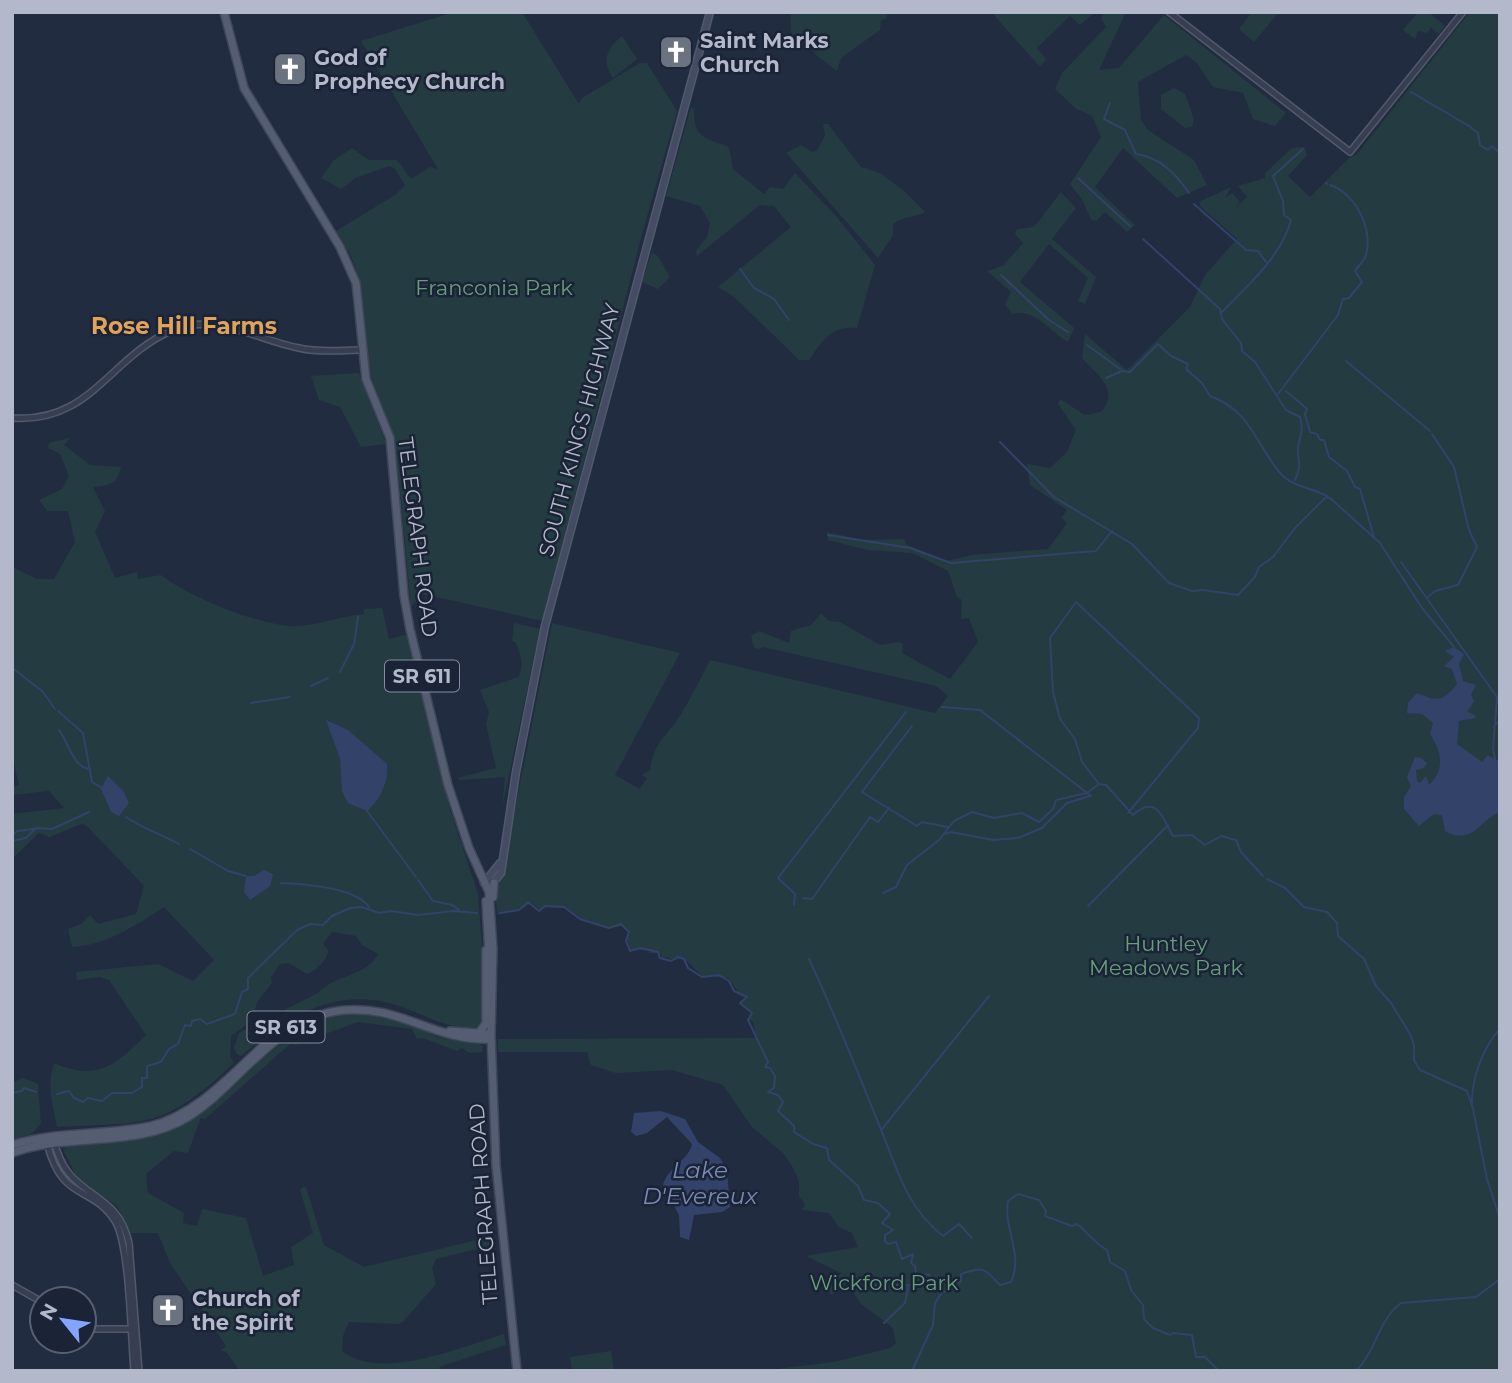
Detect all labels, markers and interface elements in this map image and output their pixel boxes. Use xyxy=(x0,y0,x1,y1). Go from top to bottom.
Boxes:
place label: Saint Marks Church xyxy=(700,28,829,77)
church icon: Saint Marks Church xyxy=(657,33,695,71)
place label: God of Prophecy Church xyxy=(314,45,505,94)
church icon: God of Prophecy Church xyxy=(271,50,309,88)
park label: Franconia Park xyxy=(415,275,573,300)
street label: SOUTH KINGS HIGHWAY xyxy=(533,300,625,559)
district label: Rose Hill Farms xyxy=(91,312,277,340)
street label: TELEGRAPH ROAD xyxy=(393,436,443,638)
road number: SR 611 xyxy=(385,660,459,692)
park label: Huntley Meadows Park xyxy=(1089,931,1243,980)
road number: SR 613 xyxy=(247,1012,324,1042)
street label: TELEGRAPH ROAD xyxy=(464,1103,502,1305)
water label: Lake D'Evereux xyxy=(643,1156,758,1210)
park label: Wickford Park xyxy=(810,1270,959,1295)
north arrow xyxy=(28,1285,98,1355)
place label: Church of the Spirit xyxy=(192,1286,301,1335)
church icon: Church of the Spirit xyxy=(149,1291,187,1329)
text: N xyxy=(35,1299,63,1324)

